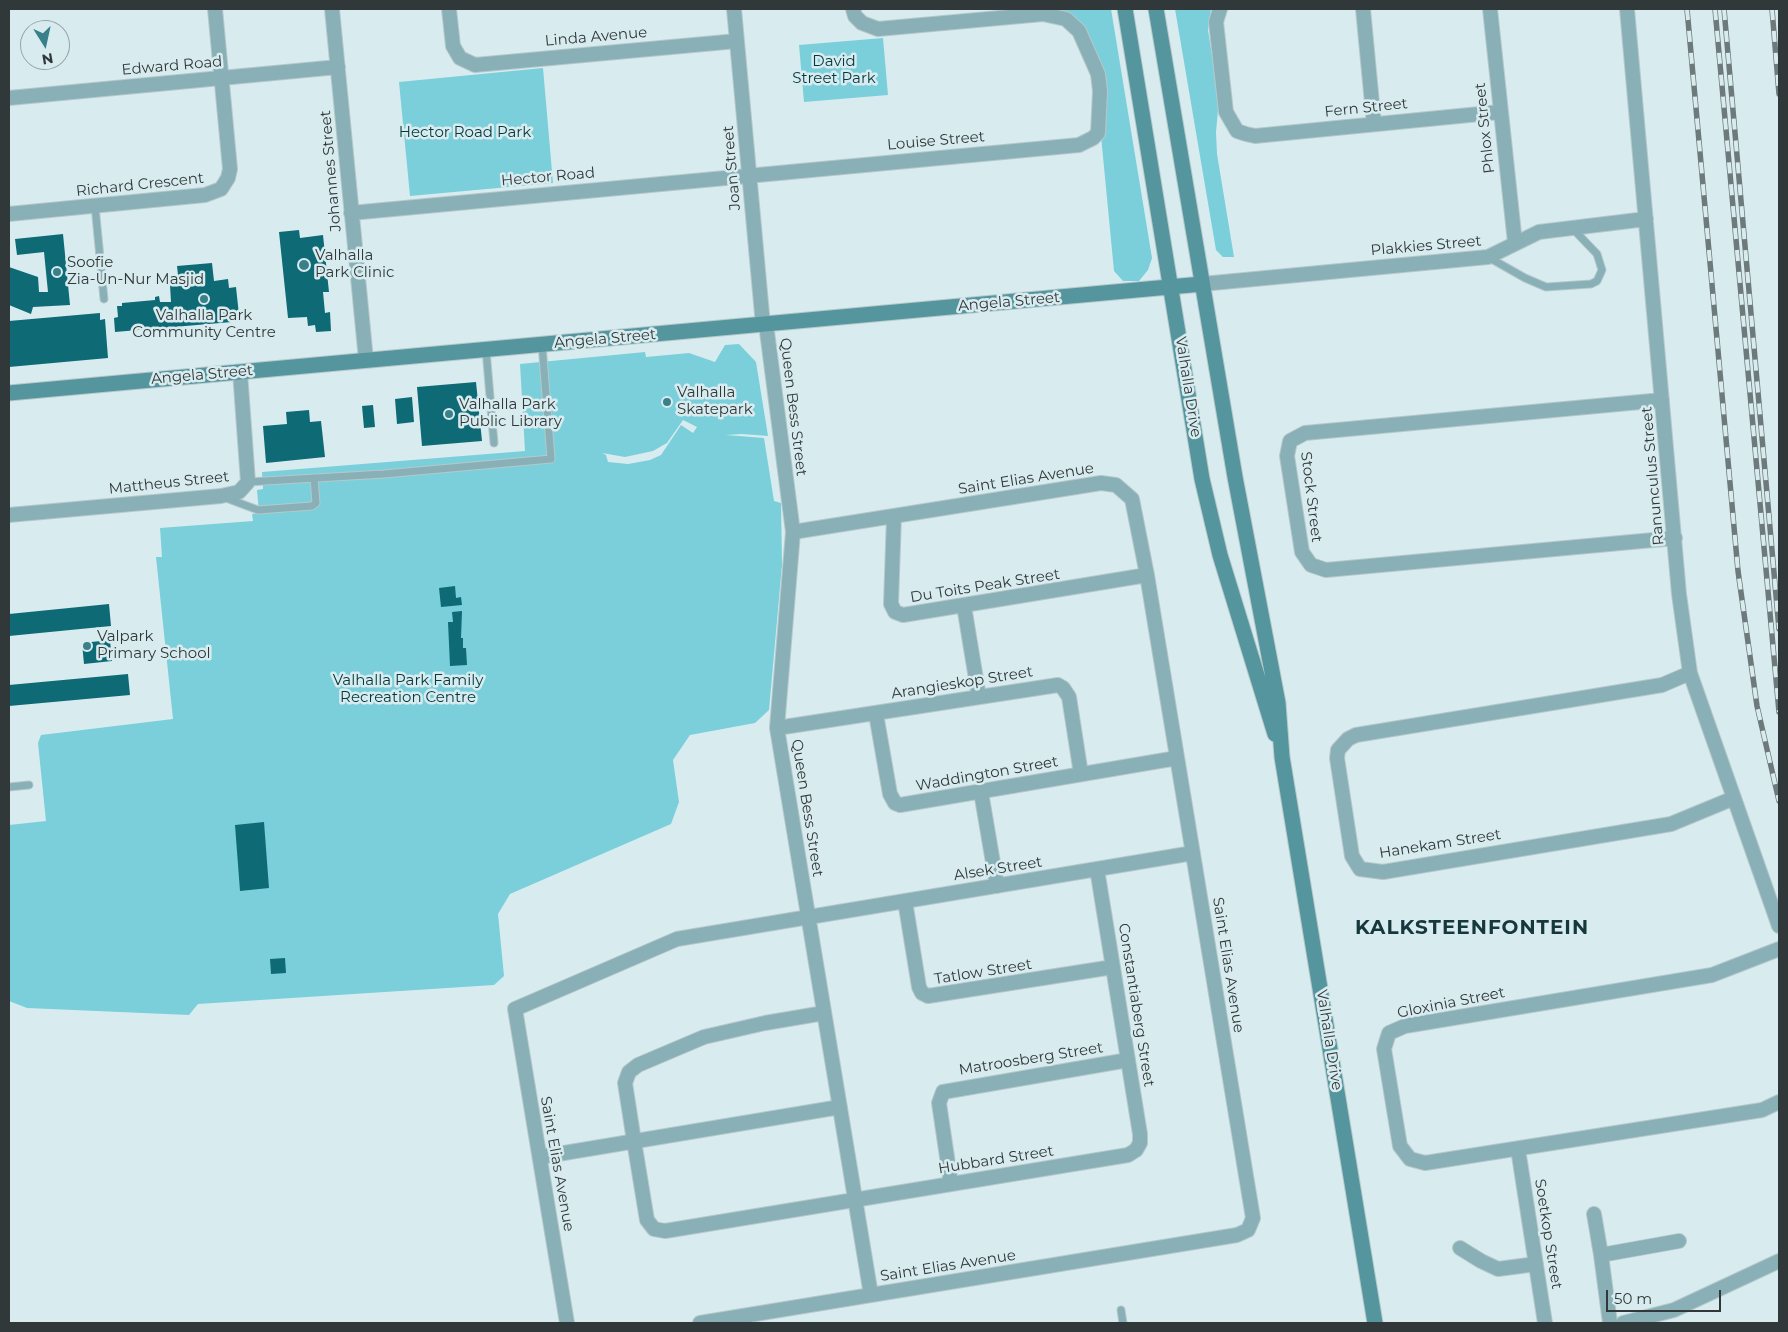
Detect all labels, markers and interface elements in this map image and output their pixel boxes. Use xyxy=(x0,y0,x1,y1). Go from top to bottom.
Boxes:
north arrow xyxy=(20,20,70,70)
street label: Linda Avenue xyxy=(544,24,648,50)
text: N xyxy=(40,49,55,69)
street label: Edward Road xyxy=(121,53,223,79)
park label: David Street Park xyxy=(792,53,876,88)
street label: Phlox Street xyxy=(1471,82,1499,174)
street label: Fern Street xyxy=(1323,95,1409,121)
street label: Johannes Street xyxy=(317,110,345,232)
park label: Hector Road Park xyxy=(399,124,531,142)
street label: Joan Street xyxy=(719,125,745,211)
street label: Louise Street xyxy=(886,128,986,154)
street label: Hector Road xyxy=(500,164,596,190)
street label: Richard Crescent xyxy=(75,169,205,201)
street label: Plakkies Street xyxy=(1370,232,1482,260)
place label: Valhalla Park Clinic xyxy=(315,247,395,282)
place label: Soofie Zia-Un-Nur Masjid xyxy=(67,254,204,289)
marker: Valhalla Park Clinic xyxy=(297,258,311,272)
marker: Soofie Zia-Un-Nur Masjid xyxy=(51,266,63,278)
street label: Angela Street xyxy=(957,289,1061,315)
marker: Valhalla Park Community Centre xyxy=(198,293,210,305)
place label: Valhalla Park Community Centre xyxy=(132,307,276,342)
street label: Angela Street xyxy=(553,326,657,352)
street label: Valhalla Drive xyxy=(1171,335,1205,439)
street label: Queen Bess Street xyxy=(776,337,810,477)
street label: Angela Street xyxy=(150,362,254,388)
place label: Valhalla Skatepark xyxy=(677,384,753,419)
place label: Valhalla Park Public Library xyxy=(459,396,562,431)
marker: Valhalla Skatepark xyxy=(661,396,673,408)
street label: Ranunculus Street xyxy=(1638,406,1668,546)
marker: Valhalla Park Public Library xyxy=(443,408,455,420)
street label: Stock Street xyxy=(1297,451,1325,543)
street label: Saint Elias Avenue xyxy=(957,459,1095,499)
street label: Mattheus Street xyxy=(108,468,230,498)
street label: Du Toits Peak Street xyxy=(909,565,1061,607)
place label: Valpark Primary School xyxy=(97,628,211,663)
marker: Valpark Primary School xyxy=(81,640,93,652)
street label: Arangieskop Street xyxy=(890,663,1034,703)
park label: Valhalla Park Family Recreation Centre xyxy=(333,672,483,707)
street label: Queen Bess Street xyxy=(787,738,827,878)
street label: Waddington Street xyxy=(914,753,1060,795)
street label: Hanekam Street xyxy=(1378,825,1502,863)
street label: Alsek Street xyxy=(952,853,1044,885)
street label: Saint Elias Avenue xyxy=(1208,896,1248,1034)
district label: KALKSTEENFONTEIN xyxy=(1353,916,1591,940)
street label: Constantiaberg Street xyxy=(1114,922,1158,1088)
street label: Tatlow Street xyxy=(933,955,1033,989)
street label: Gloxinia Street xyxy=(1396,984,1506,1022)
street label: Valhalla Drive xyxy=(1312,988,1346,1092)
street label: Matroosberg Street xyxy=(958,1039,1104,1079)
street label: Saint Elias Avenue xyxy=(536,1095,578,1233)
street label: Hubbard Street xyxy=(937,1142,1055,1178)
street label: Soetkop Street xyxy=(1530,1178,1566,1290)
street label: Saint Elias Avenue xyxy=(879,1246,1017,1286)
scale bar xyxy=(1608,1280,1723,1312)
text: 50 m xyxy=(1614,1289,1652,1308)

